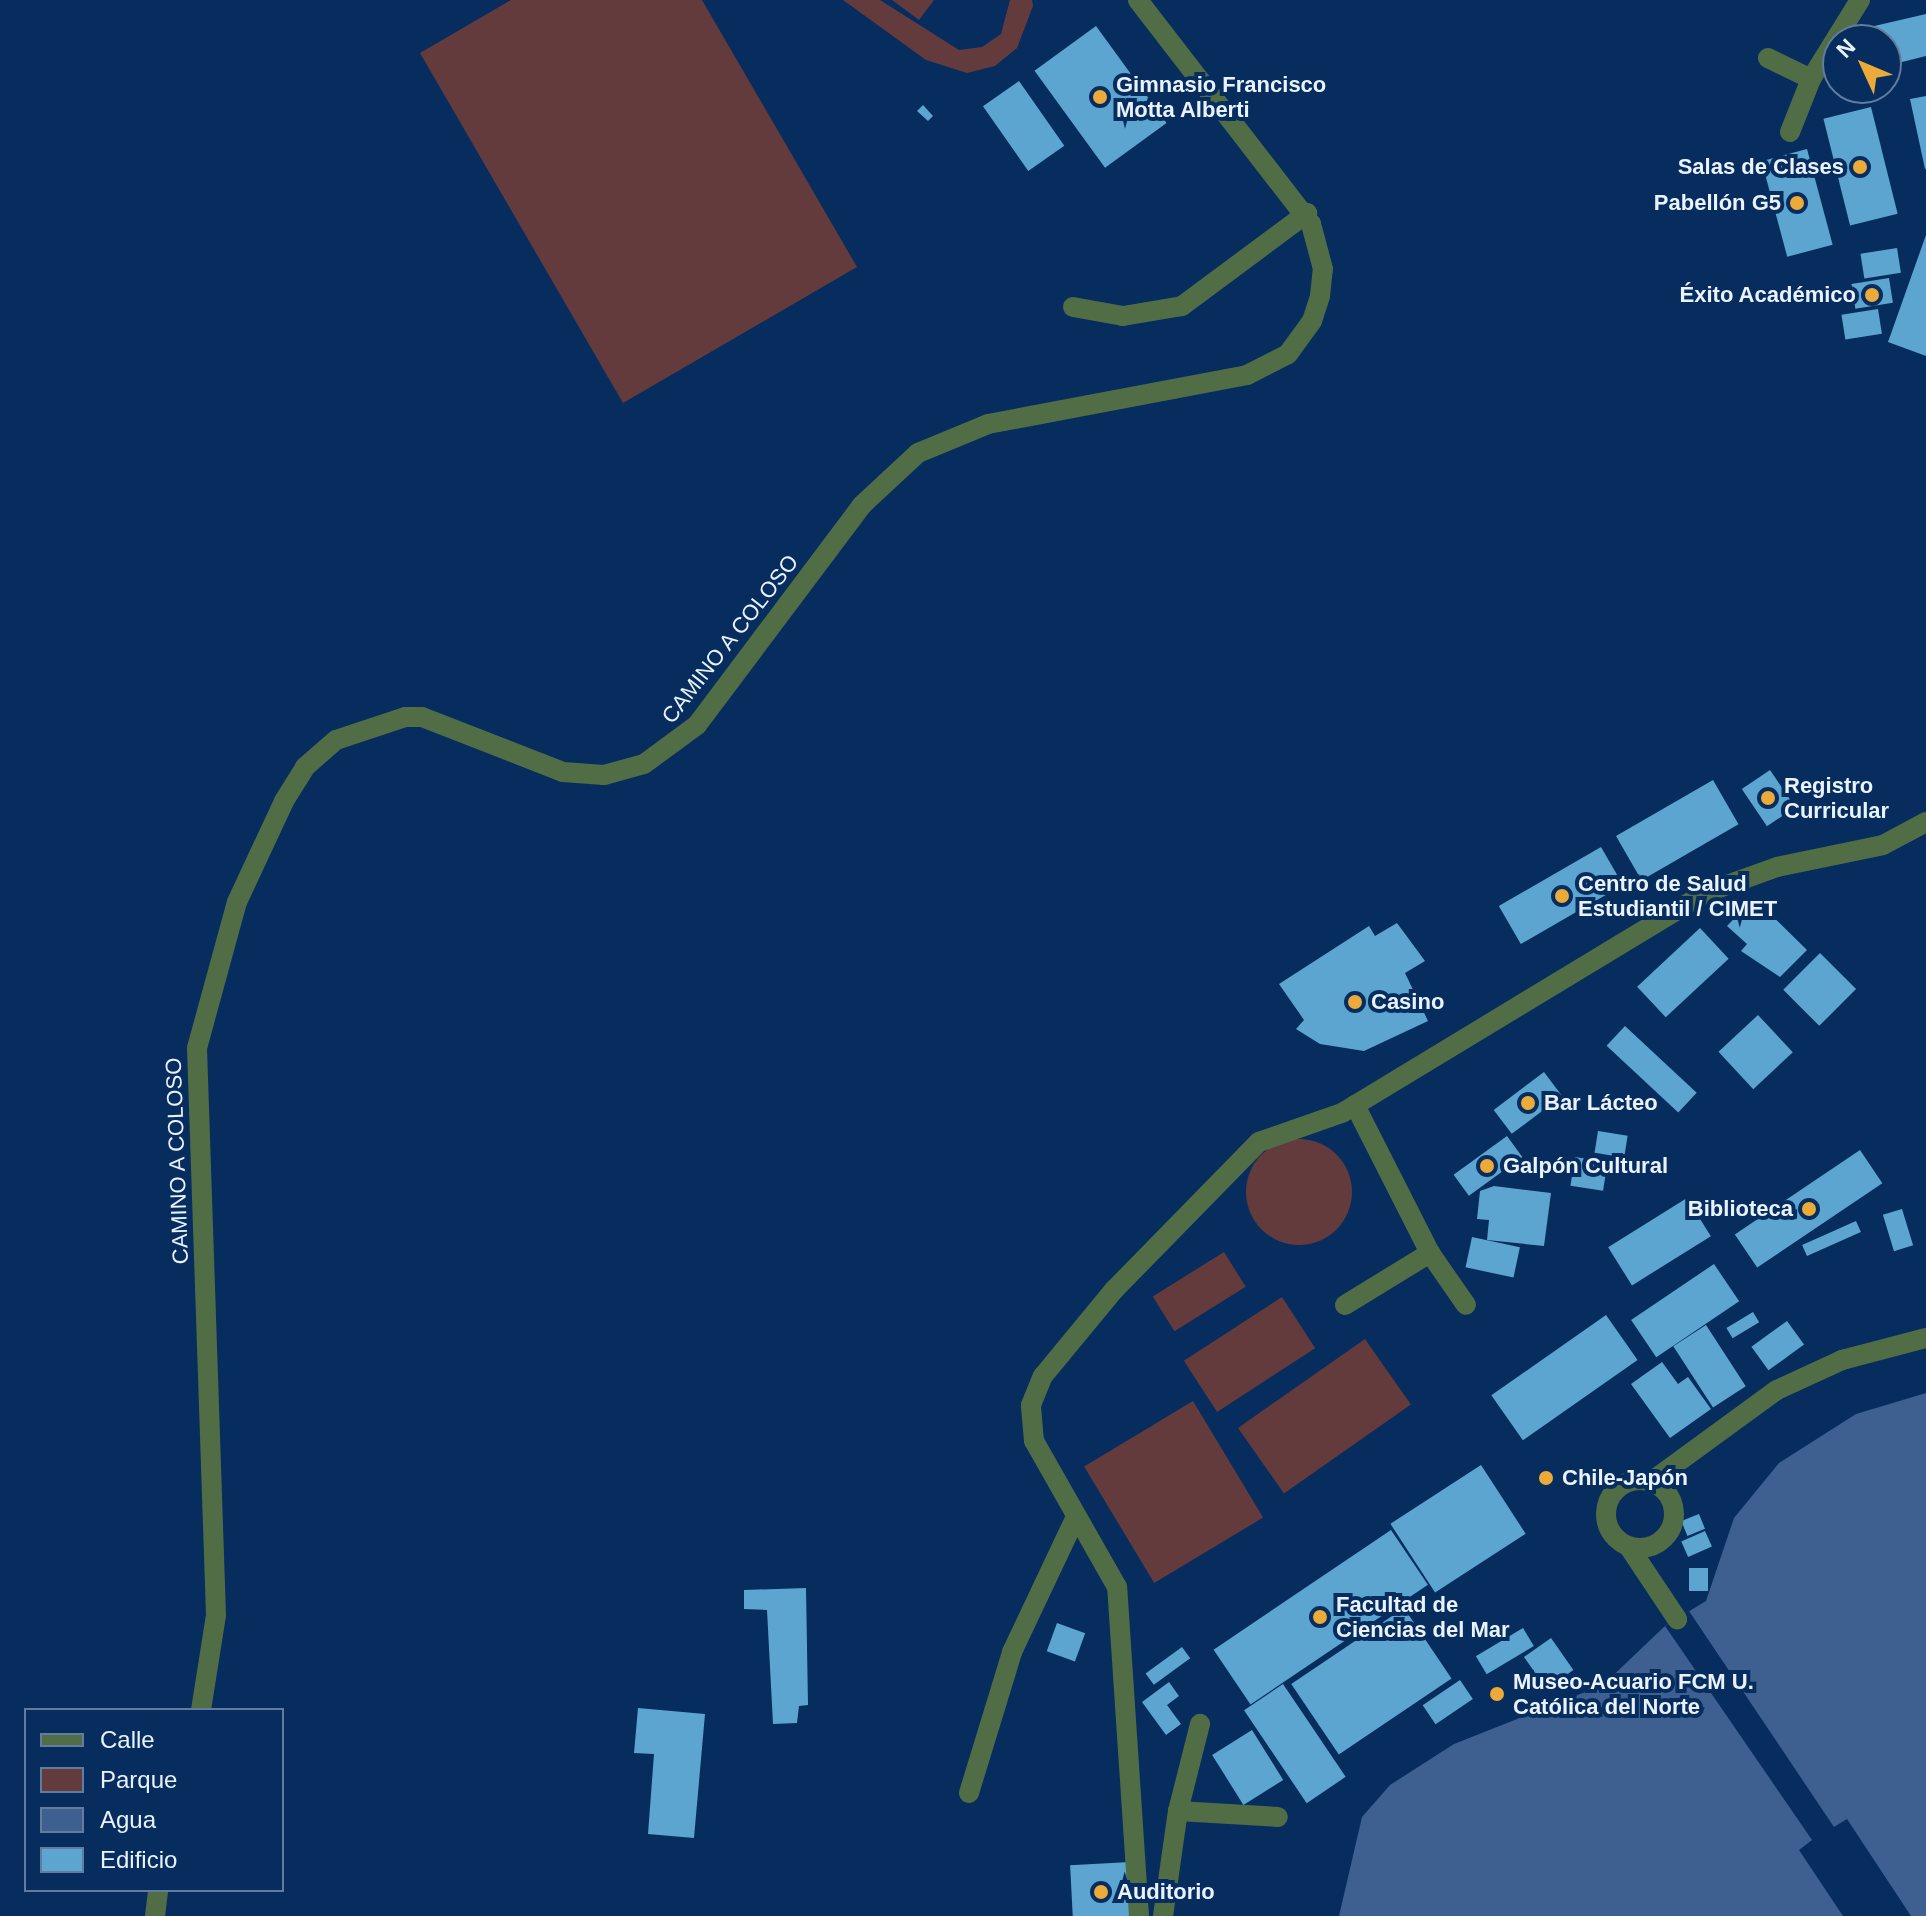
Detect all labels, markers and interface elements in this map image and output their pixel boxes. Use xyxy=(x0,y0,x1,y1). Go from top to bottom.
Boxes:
north arrow xyxy=(1822,24,1902,104)
text: N xyxy=(1831,34,1860,63)
place label: Gimnasio Francisco Motta Alberti xyxy=(1116,71,1326,122)
marker: Gimnasio Francisco Motta Alberti xyxy=(1091,88,1109,106)
place label: Salas de Clases xyxy=(1678,154,1844,180)
marker: Salas de Clases xyxy=(1851,158,1869,176)
place label: Pabellón G5 xyxy=(1654,190,1781,216)
marker: Pabellón G5 xyxy=(1788,194,1806,212)
place label: Éxito Académico xyxy=(1679,282,1856,308)
marker: Éxito Académico xyxy=(1863,286,1881,304)
street label: CAMINO A COLOSO xyxy=(655,549,805,729)
place label: Registro Curricular xyxy=(1784,772,1889,824)
marker: Registro Curricular xyxy=(1759,789,1777,807)
place label: Centro de Salud Estudiantil / CIMET xyxy=(1578,870,1777,922)
marker: Centro de Salud Estudiantil / CIMET xyxy=(1553,887,1571,905)
place label: Casino xyxy=(1371,989,1444,1015)
marker: Casino xyxy=(1346,993,1364,1011)
street label: CAMINO A COLOSO xyxy=(160,1056,194,1266)
place label: Bar Lácteo xyxy=(1544,1090,1658,1116)
marker: Bar Lácteo xyxy=(1519,1094,1537,1112)
place label: Galpón Cultural xyxy=(1503,1153,1668,1179)
marker: Galpón Cultural xyxy=(1478,1157,1496,1175)
place label: Biblioteca xyxy=(1688,1196,1793,1222)
marker: Biblioteca xyxy=(1800,1200,1818,1218)
place label: Chile-Japón xyxy=(1562,1465,1688,1491)
marker: Chile-Japón xyxy=(1537,1469,1555,1487)
place label: Facultad de Ciencias del Mar xyxy=(1336,1591,1510,1642)
marker: Facultad de Ciencias del Mar xyxy=(1311,1608,1329,1626)
place label: Museo-Acuario FCM U. Católica del Norte xyxy=(1513,1668,1754,1720)
marker: Museo-Acuario FCM U. Católica del Norte xyxy=(1488,1685,1506,1703)
legend xyxy=(24,1708,284,1892)
text: Calle xyxy=(100,1726,155,1753)
text: Parque xyxy=(100,1766,177,1793)
text: Agua xyxy=(100,1806,156,1833)
text: Edificio xyxy=(100,1846,177,1873)
place label: Auditorio xyxy=(1117,1879,1215,1905)
marker: Auditorio xyxy=(1092,1883,1110,1901)

